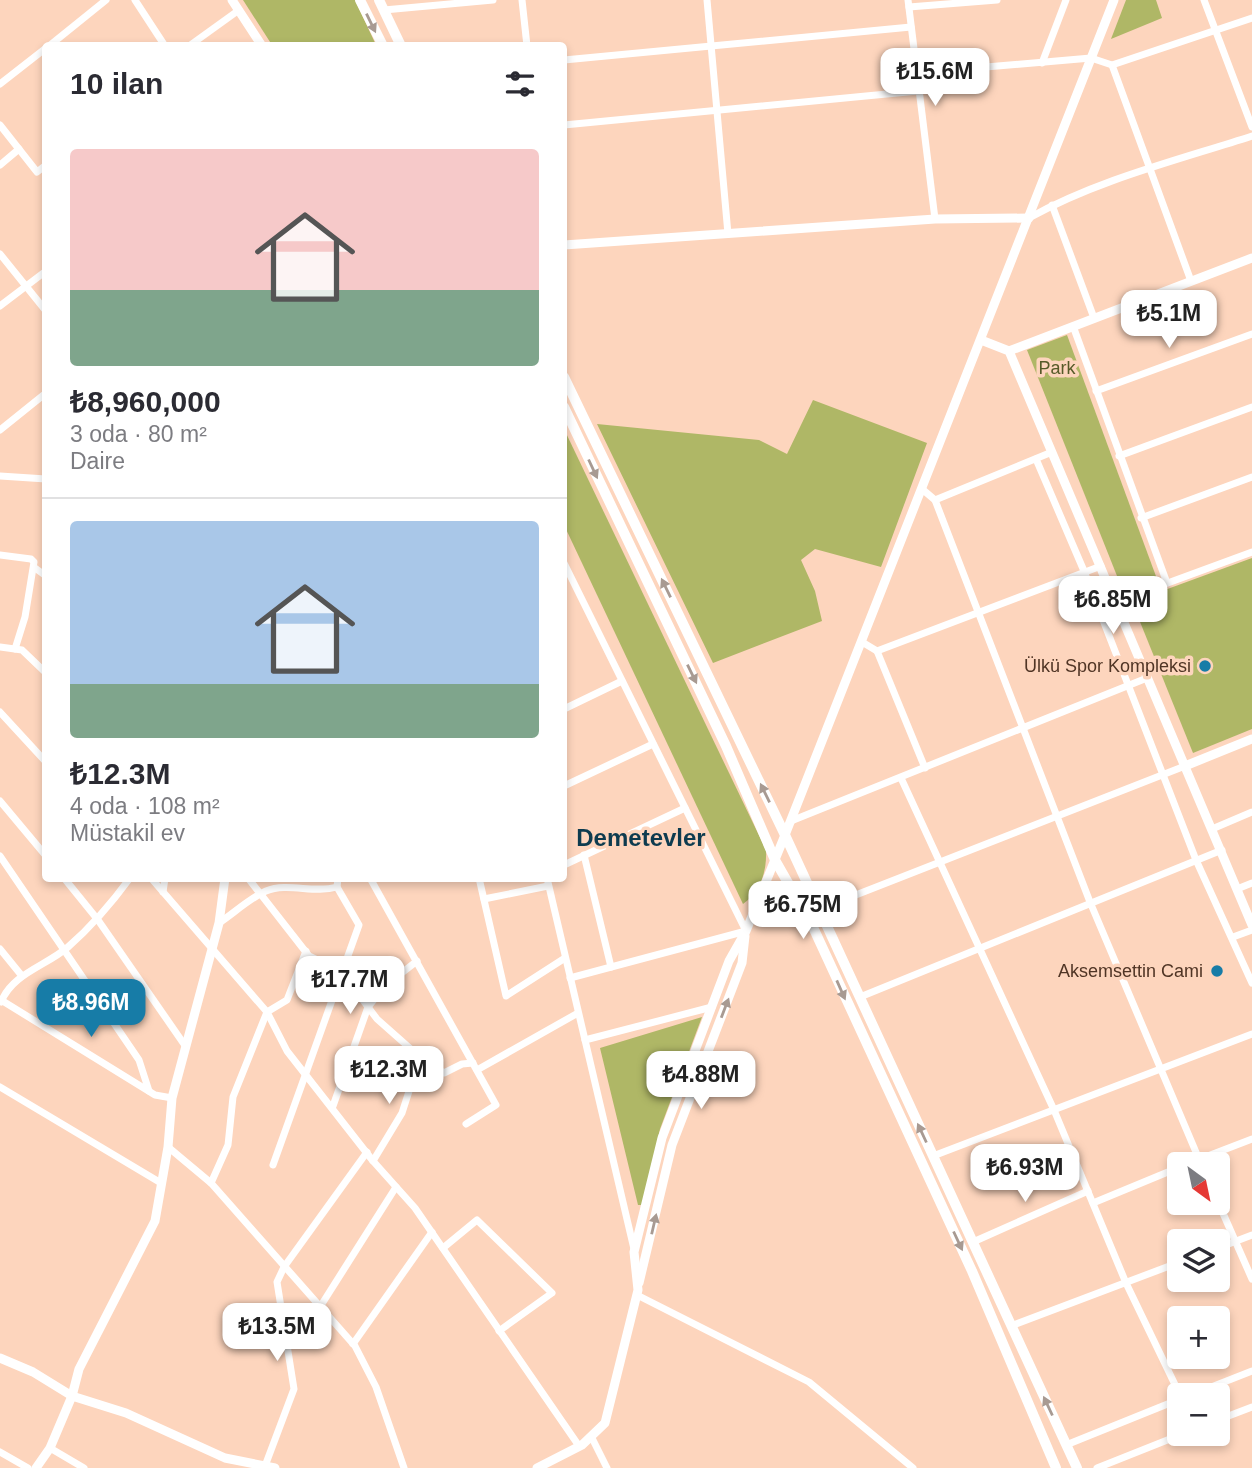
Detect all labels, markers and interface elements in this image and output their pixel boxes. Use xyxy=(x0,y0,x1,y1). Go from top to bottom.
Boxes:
one-way arrow xyxy=(366,13,377,33)
pin: ₺15.6M xyxy=(878,48,992,108)
text: ₺15.6M xyxy=(896,58,974,84)
icon: filters xyxy=(501,65,539,103)
text: 10 ilan xyxy=(70,67,163,100)
icon: home xyxy=(242,194,368,320)
pin: ₺5.1M xyxy=(1120,290,1218,350)
text: ₺5.1M xyxy=(1137,300,1201,326)
park label: Park xyxy=(1038,358,1077,378)
text: ₺8,960,000 xyxy=(70,385,221,418)
text: 3 oda · 80 m² xyxy=(70,421,207,447)
text: Daire xyxy=(70,448,125,474)
one-way arrow xyxy=(587,459,599,479)
icon: home xyxy=(242,566,368,692)
pin: ₺6.85M xyxy=(1056,576,1170,636)
one-way arrow xyxy=(660,578,671,598)
text: ₺6.85M xyxy=(1074,586,1152,612)
place label: Ülkü Spor Kompleksi xyxy=(1024,656,1191,676)
marker: Ülkü Spor Kompleksi xyxy=(1197,658,1213,674)
one-way arrow xyxy=(686,664,697,684)
text: ₺12.3M xyxy=(70,757,171,790)
one-way arrow xyxy=(759,783,771,803)
text: 4 oda · 108 m² xyxy=(70,793,220,819)
text: Müstakil ev xyxy=(70,820,185,846)
district label: Demetevler xyxy=(576,824,706,851)
pin: ₺6.75M xyxy=(746,881,860,941)
text: ₺6.75M xyxy=(764,891,842,917)
pin: ₺17.7M xyxy=(293,956,407,1016)
place label: Aksemsettin Cami xyxy=(1058,961,1203,981)
marker: Aksemsettin Cami xyxy=(1209,963,1225,979)
text: ₺17.7M xyxy=(311,966,389,992)
pin: ₺8.96M xyxy=(34,979,148,1039)
one-way arrow xyxy=(835,980,847,1000)
text: ₺8.96M xyxy=(52,989,130,1015)
one-way arrow xyxy=(719,998,730,1019)
pin: ₺12.3M xyxy=(332,1046,446,1106)
pin: ₺4.88M xyxy=(644,1052,758,1111)
text: ₺12.3M xyxy=(350,1056,428,1082)
text: ₺4.88M xyxy=(662,1061,740,1087)
one-way arrow xyxy=(916,1122,927,1143)
pin: ₺6.93M xyxy=(968,1144,1082,1204)
north arrow xyxy=(1167,1152,1230,1214)
map controls xyxy=(1167,1152,1230,1446)
text: ₺6.93M xyxy=(986,1154,1064,1180)
one-way arrow xyxy=(649,1213,660,1235)
button: layers xyxy=(1167,1229,1230,1292)
one-way arrow xyxy=(952,1231,963,1251)
pin: ₺13.5M xyxy=(220,1304,334,1363)
button: + xyxy=(1167,1306,1230,1369)
text: ₺13.5M xyxy=(238,1313,316,1339)
button: − xyxy=(1167,1383,1230,1446)
one-way arrow xyxy=(1042,1396,1054,1416)

